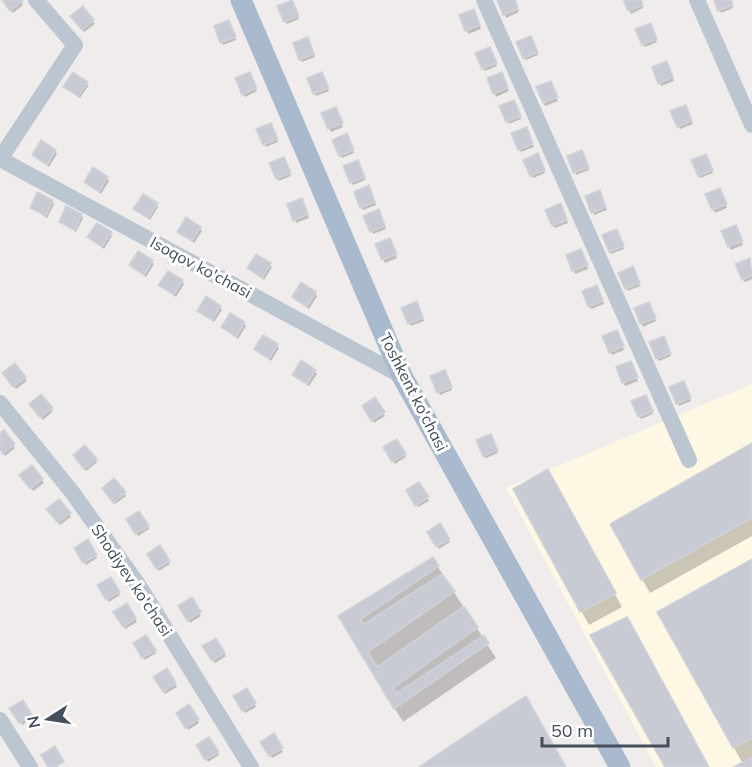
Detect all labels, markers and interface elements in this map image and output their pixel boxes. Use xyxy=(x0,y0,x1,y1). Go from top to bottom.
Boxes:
street label: Isoqov ko'chasi xyxy=(147,232,255,302)
street label: Toshkent ko'chasi xyxy=(376,329,452,455)
street label: Shodiyev ko'chasi xyxy=(87,520,177,640)
north arrow xyxy=(18,689,78,749)
scale bar xyxy=(542,710,668,748)
text: N xyxy=(22,714,44,730)
text: 50 m xyxy=(551,719,593,742)

